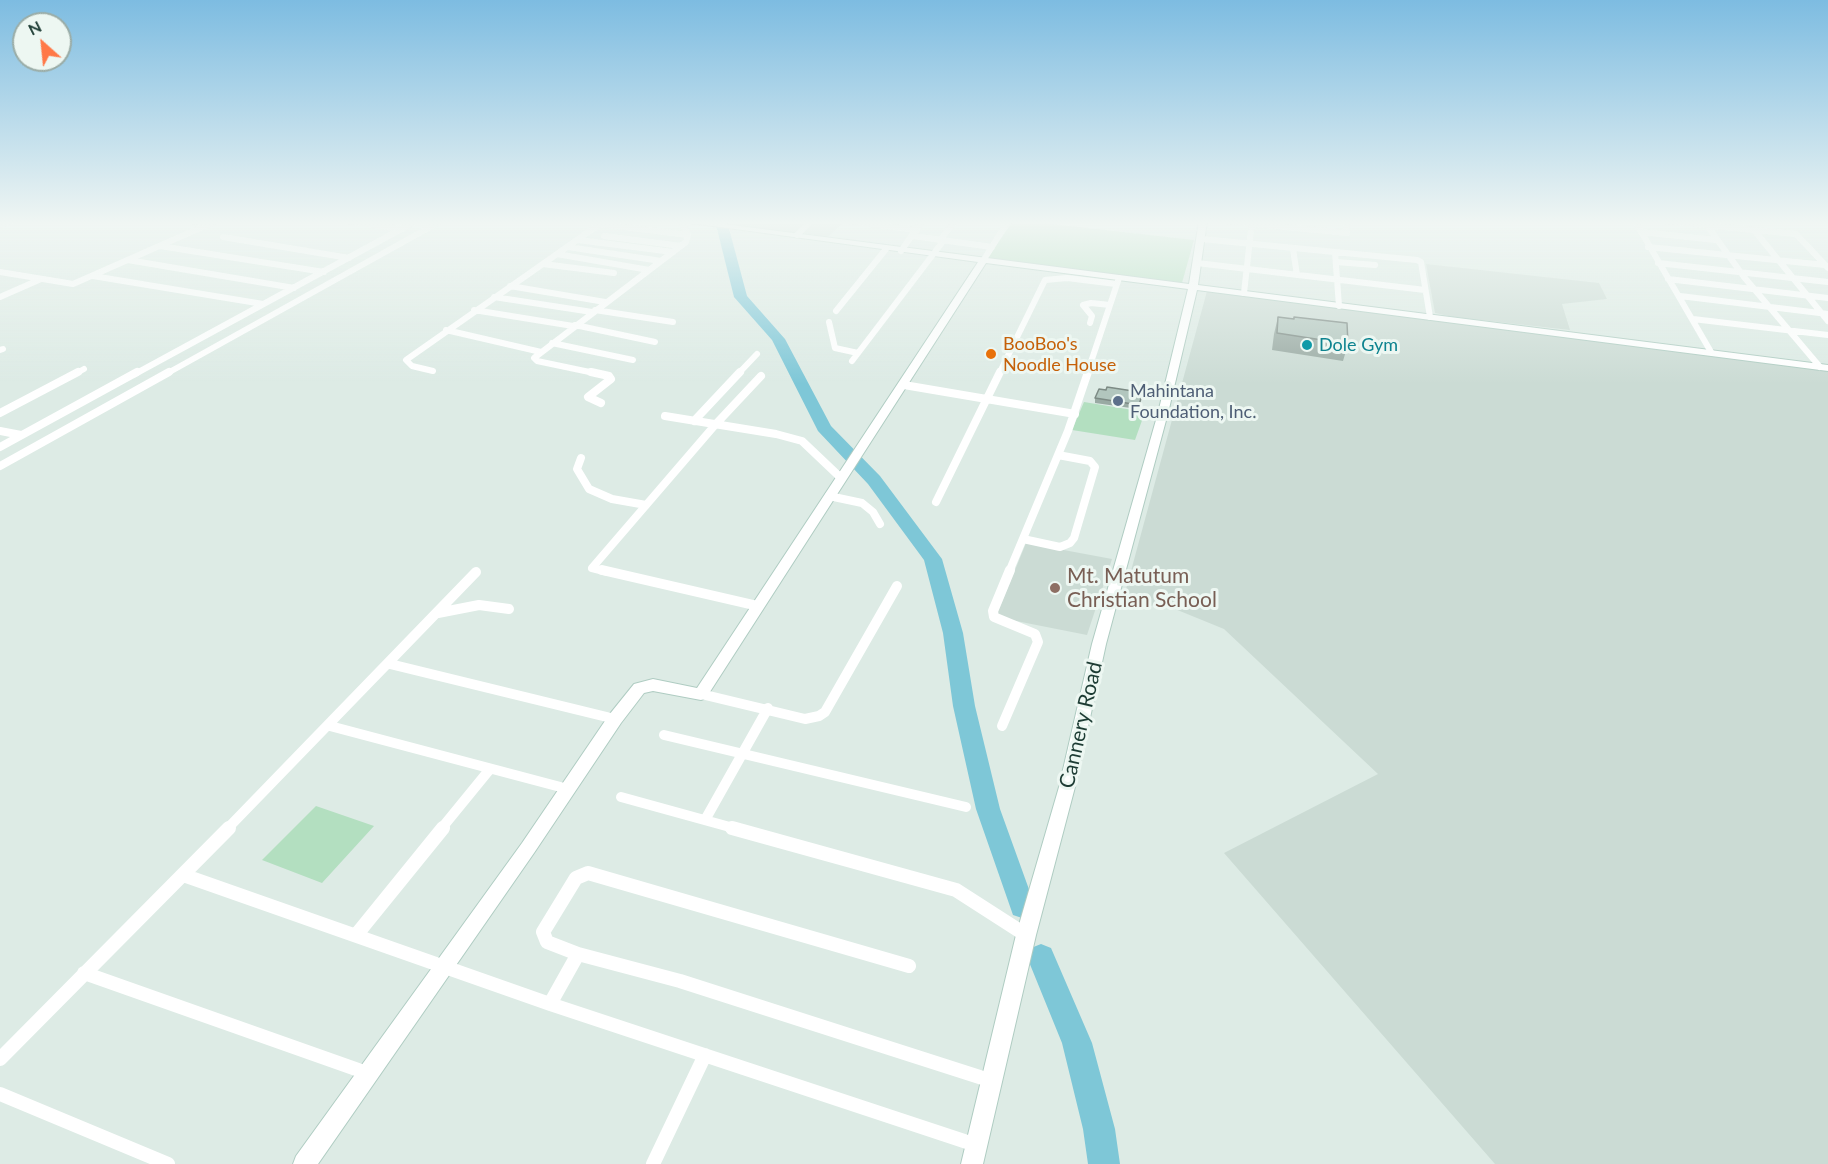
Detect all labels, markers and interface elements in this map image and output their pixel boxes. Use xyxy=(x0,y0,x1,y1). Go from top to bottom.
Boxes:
north arrow xyxy=(12,12,72,72)
text: N xyxy=(25,16,44,39)
place label: BooBoo's Noodle House xyxy=(1003,333,1116,376)
place label: Dole Gym xyxy=(1319,334,1398,356)
marker: Dole Gym xyxy=(1300,338,1314,352)
marker: BooBoo's Noodle House xyxy=(984,347,998,361)
place label: Mahintana Foundation, Inc. xyxy=(1130,380,1256,422)
marker: Mahintana Foundation, Inc. xyxy=(1111,394,1125,408)
place label: Mt. Matutum Christian School xyxy=(1067,563,1217,613)
marker: Mt. Matutum Christian School xyxy=(1048,581,1062,595)
street label: Cannery Road xyxy=(1054,659,1108,791)

